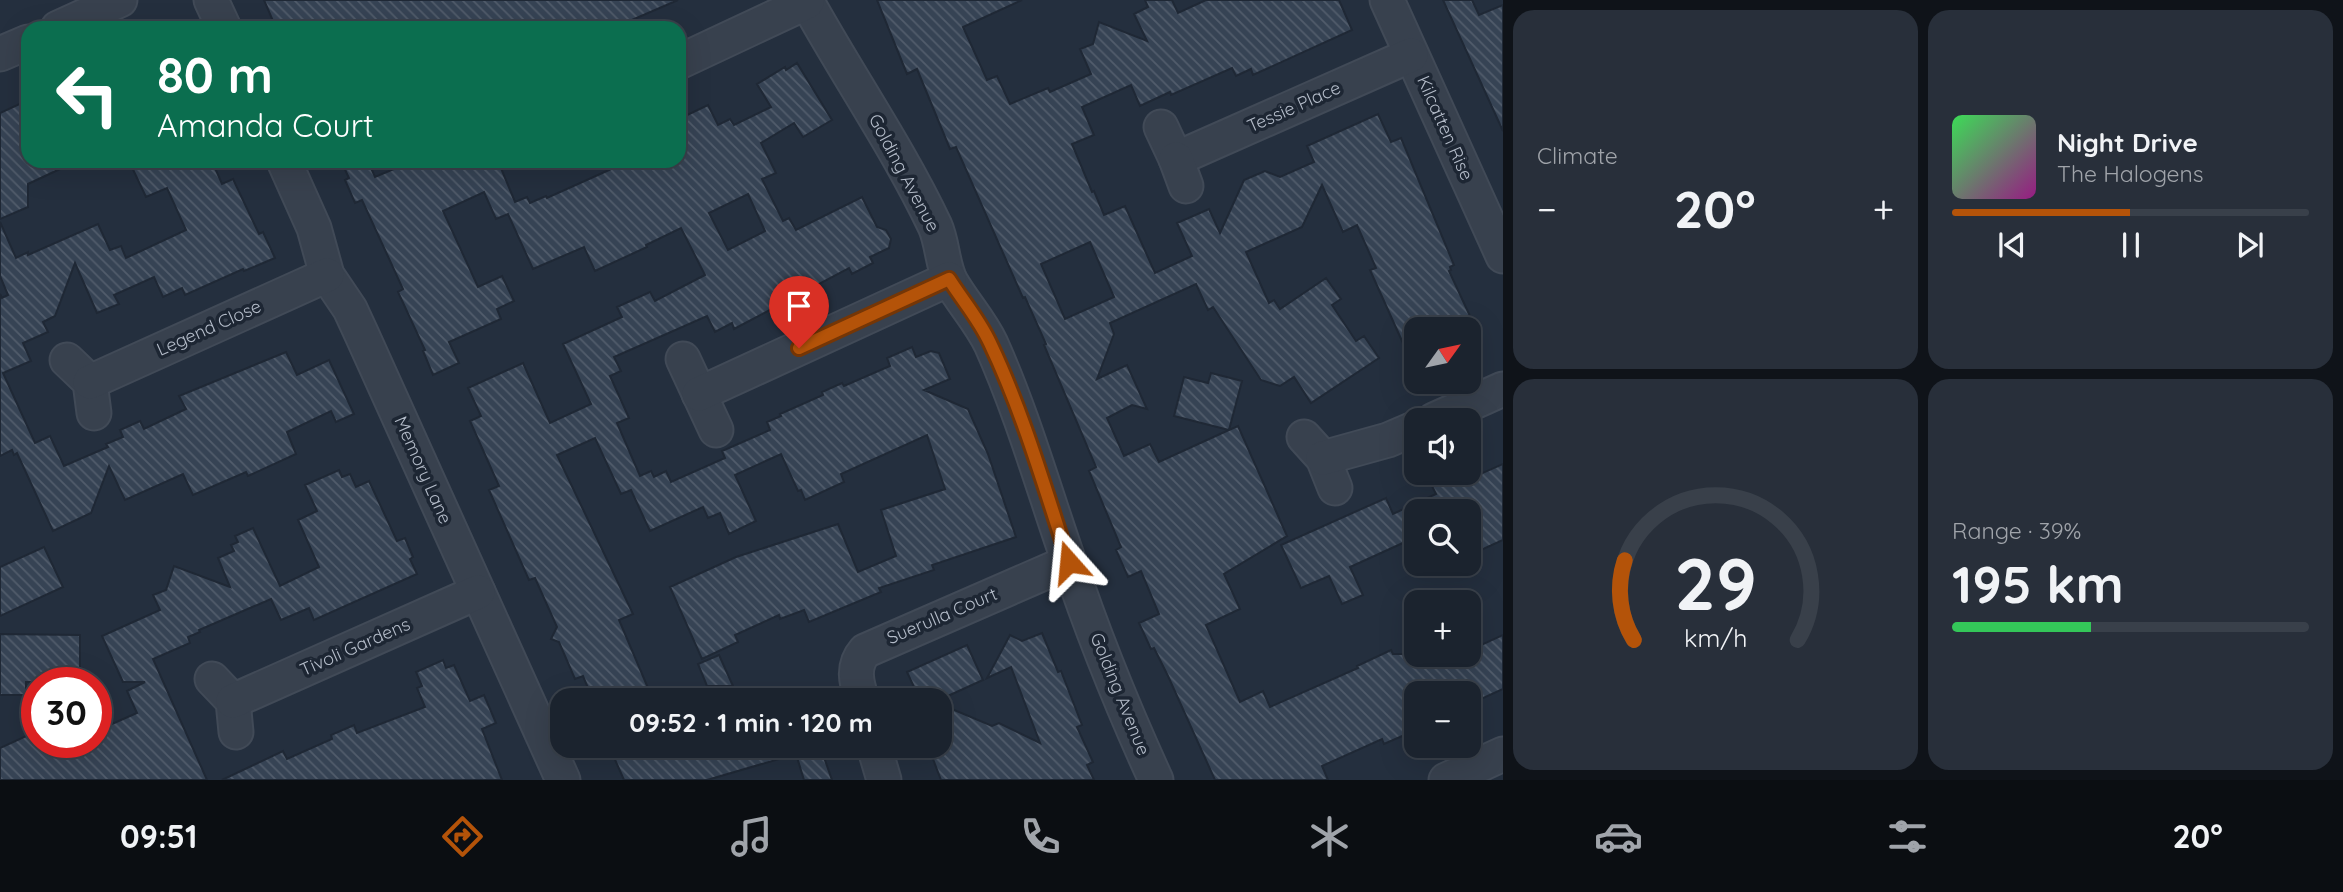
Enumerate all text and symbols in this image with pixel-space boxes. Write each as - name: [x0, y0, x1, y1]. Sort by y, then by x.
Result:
- text: 80 m: [157, 44, 273, 105]
- icon: left: [42, 49, 133, 140]
- street label: Kilcatten Rise: [1412, 72, 1479, 184]
- street label: Tessie Place: [1243, 76, 1344, 137]
- text: Amanda Court: [157, 105, 374, 145]
- street label: Golding Avenue: [864, 110, 945, 236]
- text: Night Drive: [2057, 126, 2198, 159]
- text: Climate: [1537, 141, 1618, 170]
- text: The Halogens: [2057, 159, 2204, 188]
- text: 20°: [1674, 176, 1756, 241]
- text: −: [1537, 185, 1557, 233]
- text: +: [1873, 185, 1894, 233]
- icon: previous: [1993, 226, 2031, 264]
- icon: pause: [2112, 226, 2150, 264]
- icon: next: [2231, 226, 2269, 264]
- pin: [769, 276, 829, 348]
- icon: arrive: [780, 287, 818, 325]
- street label: Legend Close: [153, 294, 265, 361]
- north arrow: [1404, 317, 1480, 394]
- map controls: [1404, 317, 1481, 758]
- button: sound: [1404, 408, 1481, 485]
- street label: Memory Lane: [389, 412, 457, 527]
- button: search: [1404, 499, 1481, 576]
- text: Range · 39%: [1952, 516, 2081, 545]
- position arrow: [1032, 525, 1106, 599]
- text: 29: [1674, 538, 1757, 629]
- text: 195 km: [1952, 551, 2124, 616]
- street label: Suerulla Court: [883, 582, 1000, 649]
- button: +: [1404, 590, 1481, 667]
- street label: Tivoli Gardens: [296, 612, 413, 681]
- text: km/h: [1684, 622, 1747, 653]
- street label: Golding Avenue: [1085, 629, 1156, 758]
- speed limit sign: 30: [21, 667, 112, 758]
- button: −: [1404, 681, 1481, 758]
- text: 09:52 · 1 min · 120 m: [629, 706, 873, 739]
- icon: directions: [438, 812, 487, 861]
- icon: music: [727, 812, 776, 861]
- icon: phone: [1016, 812, 1065, 861]
- icon: climate: [1305, 812, 1354, 861]
- icon: car: [1594, 812, 1643, 861]
- icon: filters: [1883, 812, 1932, 861]
- text: 09:51: [120, 816, 198, 856]
- text: 20°: [2172, 816, 2223, 856]

